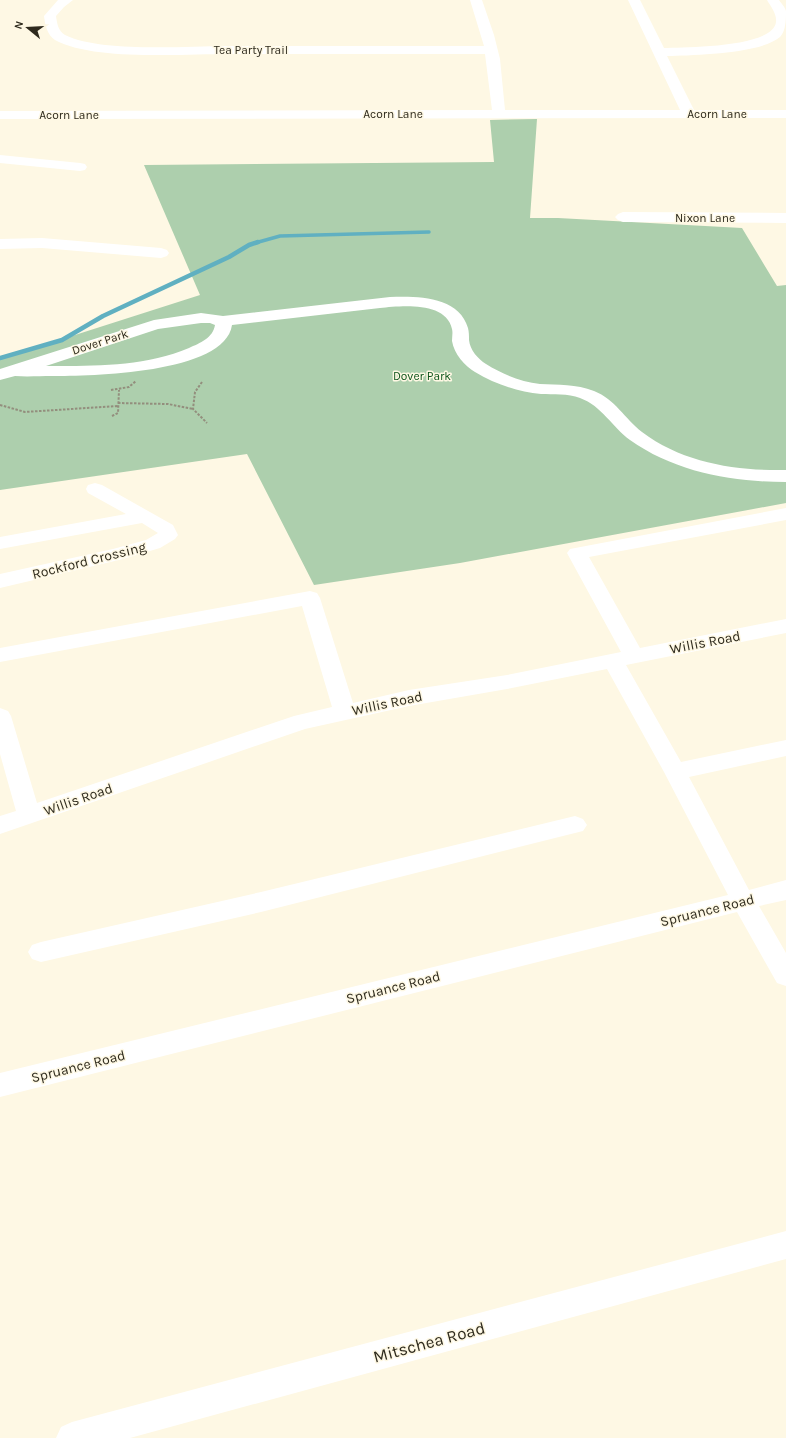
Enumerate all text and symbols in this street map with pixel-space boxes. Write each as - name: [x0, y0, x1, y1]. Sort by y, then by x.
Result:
- north arrow: [8, 8, 48, 48]
- text: N: [12, 19, 26, 31]
- street label: Tea Party Trail: [214, 43, 288, 57]
- street label: Acorn Lane: [363, 107, 423, 121]
- street label: Acorn Lane: [687, 107, 747, 121]
- street label: Acorn Lane: [39, 108, 99, 122]
- street label: Nixon Lane: [675, 211, 735, 225]
- street label: Dover Park: [70, 326, 130, 358]
- park label: Dover Park: [393, 369, 451, 383]
- street label: Rockford Crossing: [30, 538, 148, 583]
- street label: Willis Road: [668, 627, 742, 658]
- street label: Willis Road: [350, 688, 424, 719]
- street label: Willis Road: [42, 780, 115, 819]
- street label: Spruance Road: [658, 891, 756, 930]
- street label: Spruance Road: [344, 968, 442, 1007]
- street label: Spruance Road: [29, 1047, 127, 1086]
- street label: Mitschea Road: [371, 1317, 487, 1367]

